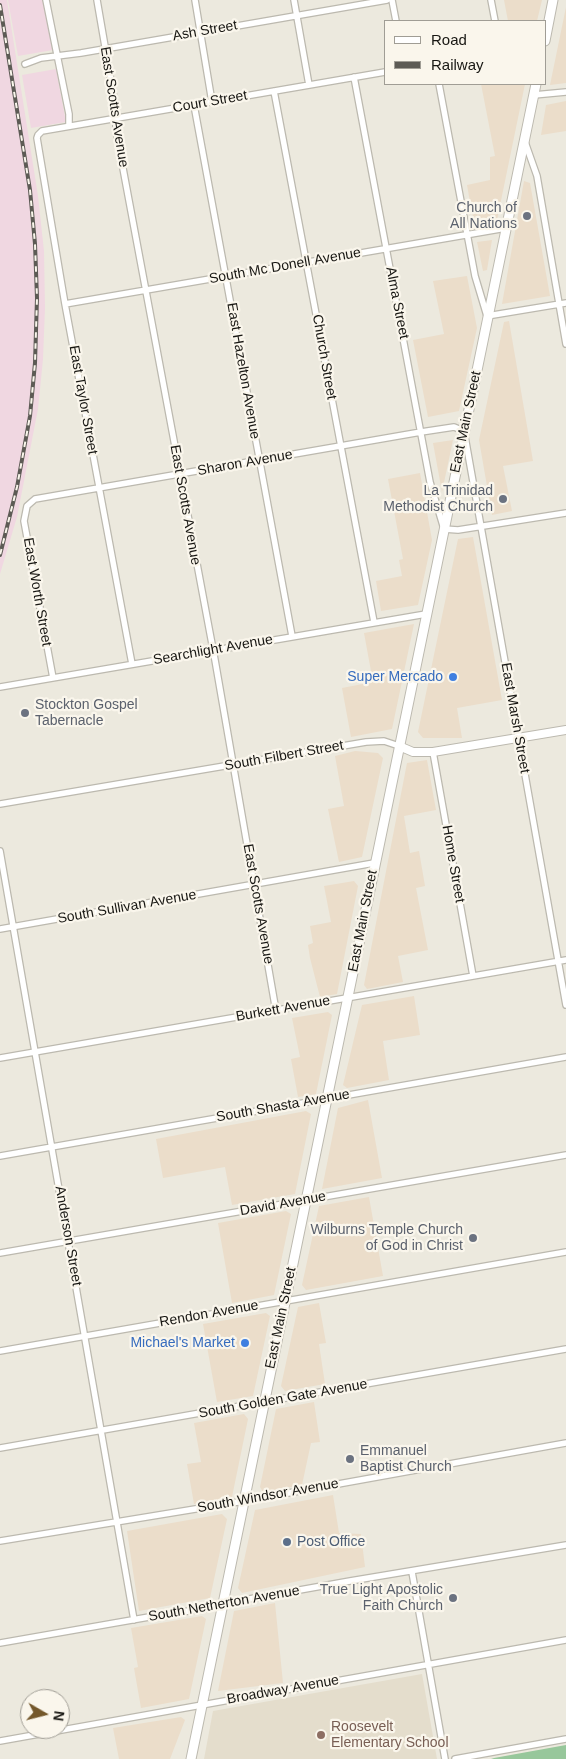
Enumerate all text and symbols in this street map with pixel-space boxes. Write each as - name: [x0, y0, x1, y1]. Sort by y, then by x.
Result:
- street label: Ash Street: [171, 17, 239, 45]
- legend: [384, 20, 546, 85]
- text: Road: [431, 31, 467, 48]
- street label: East Scotts Avenue: [96, 45, 132, 169]
- text: Railway: [431, 56, 484, 73]
- street label: Court Street: [171, 87, 249, 117]
- place label: Church of All Nations: [450, 200, 517, 232]
- marker: Church of All Nations: [521, 210, 533, 222]
- street label: South Mc Donell Avenue: [208, 244, 362, 288]
- street label: Alma Street: [382, 266, 412, 340]
- street label: East Hazelton Avenue: [223, 301, 263, 441]
- street label: Church Street: [308, 313, 340, 401]
- street label: East Taylor Street: [65, 344, 101, 456]
- street label: East Main Street: [447, 370, 485, 474]
- street label: East Scotts Avenue: [166, 444, 204, 566]
- street label: Sharon Avenue: [196, 446, 294, 480]
- place label: La Trinidad Methodist Church: [383, 483, 493, 516]
- marker: La Trinidad Methodist Church: [497, 493, 509, 505]
- street label: East Worth Street: [19, 536, 55, 648]
- street label: Searchlight Avenue: [152, 631, 274, 669]
- street label: East Marsh Street: [497, 661, 533, 775]
- place label: Super Mercado: [347, 669, 443, 685]
- marker: Super Mercado: [447, 671, 459, 683]
- place label: Stockton Gospel Tabernacle: [35, 697, 138, 730]
- marker: Stockton Gospel Tabernacle: [19, 707, 31, 719]
- street label: South Filbert Street: [223, 737, 345, 775]
- street label: Home Street: [438, 824, 468, 904]
- street label: East Scotts Avenue: [239, 843, 277, 965]
- street label: East Main Street: [345, 869, 381, 973]
- street label: South Sullivan Avenue: [56, 887, 198, 927]
- street label: Burkett Avenue: [235, 992, 331, 1026]
- street label: South Shasta Avenue: [215, 1086, 351, 1126]
- street label: Anderson Street: [51, 1185, 85, 1287]
- street label: David Avenue: [239, 1188, 327, 1220]
- place label: Wilburns Temple Church of God in Christ: [311, 1222, 463, 1254]
- marker: Wilburns Temple Church of God in Christ: [467, 1232, 479, 1244]
- street label: East Main Street: [262, 1266, 300, 1370]
- street label: Rendon Avenue: [158, 1297, 260, 1331]
- place label: Michael's Market: [130, 1335, 235, 1351]
- marker: Michael's Market: [239, 1337, 251, 1349]
- street label: South Golden Gate Avenue: [197, 1376, 369, 1422]
- place label: Emmanuel Baptist Church: [360, 1443, 452, 1475]
- marker: Emmanuel Baptist Church: [344, 1453, 356, 1465]
- street label: South Windsor Avenue: [196, 1475, 340, 1517]
- place label: Post Office: [297, 1534, 365, 1550]
- marker: Post Office: [281, 1536, 293, 1548]
- street label: South Netherton Avenue: [147, 1582, 301, 1626]
- place label: True Light Apostolic Faith Church: [320, 1582, 443, 1614]
- marker: True Light Apostolic Faith Church: [447, 1592, 459, 1604]
- street label: Broadway Avenue: [226, 1672, 340, 1708]
- north arrow: [20, 1689, 70, 1739]
- text: N: [50, 1710, 67, 1722]
- place label: Roosevelt Elementary School: [331, 1719, 449, 1751]
- marker: Roosevelt Elementary School: [315, 1729, 327, 1741]

